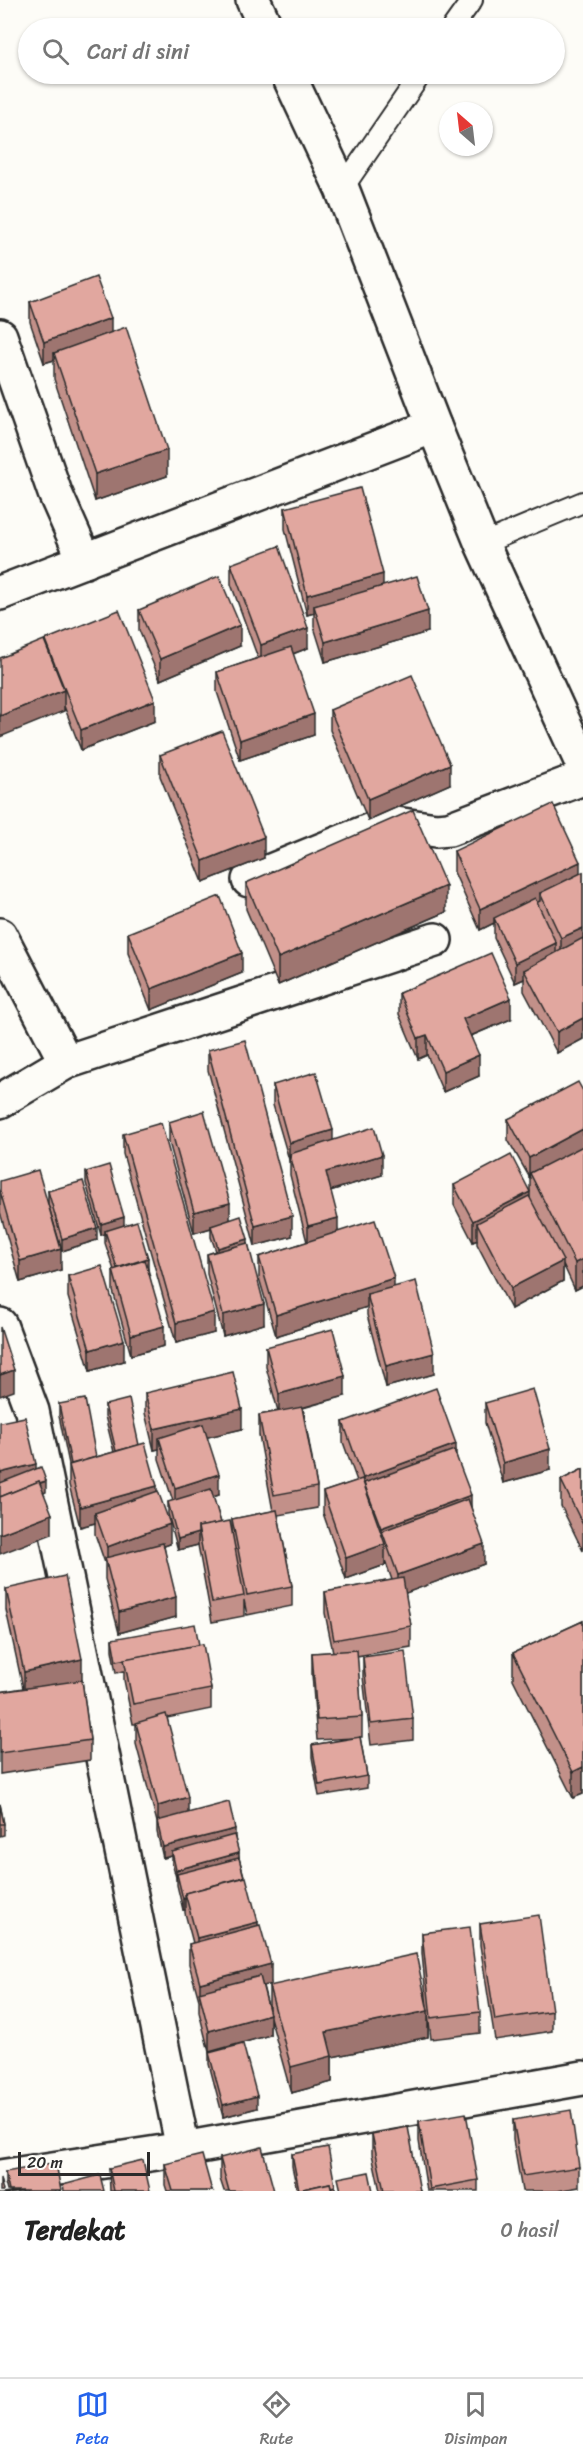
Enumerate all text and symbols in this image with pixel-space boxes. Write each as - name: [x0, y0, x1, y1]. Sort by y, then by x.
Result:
- search box: [18, 18, 565, 84]
- text: Cari di sini: [87, 32, 189, 71]
- icon: search: [39, 35, 72, 68]
- north arrow: [439, 102, 493, 156]
- text: 20 m: [27, 2148, 63, 2177]
- scale bar: [18, 2149, 150, 2176]
- text: Terdekat: [24, 2207, 125, 2253]
- text: 0 hasil: [500, 2213, 559, 2248]
- tab: Peta: [76, 2388, 109, 2453]
- tab: Rute: [260, 2388, 293, 2453]
- tab: Disimpan: [444, 2388, 507, 2453]

